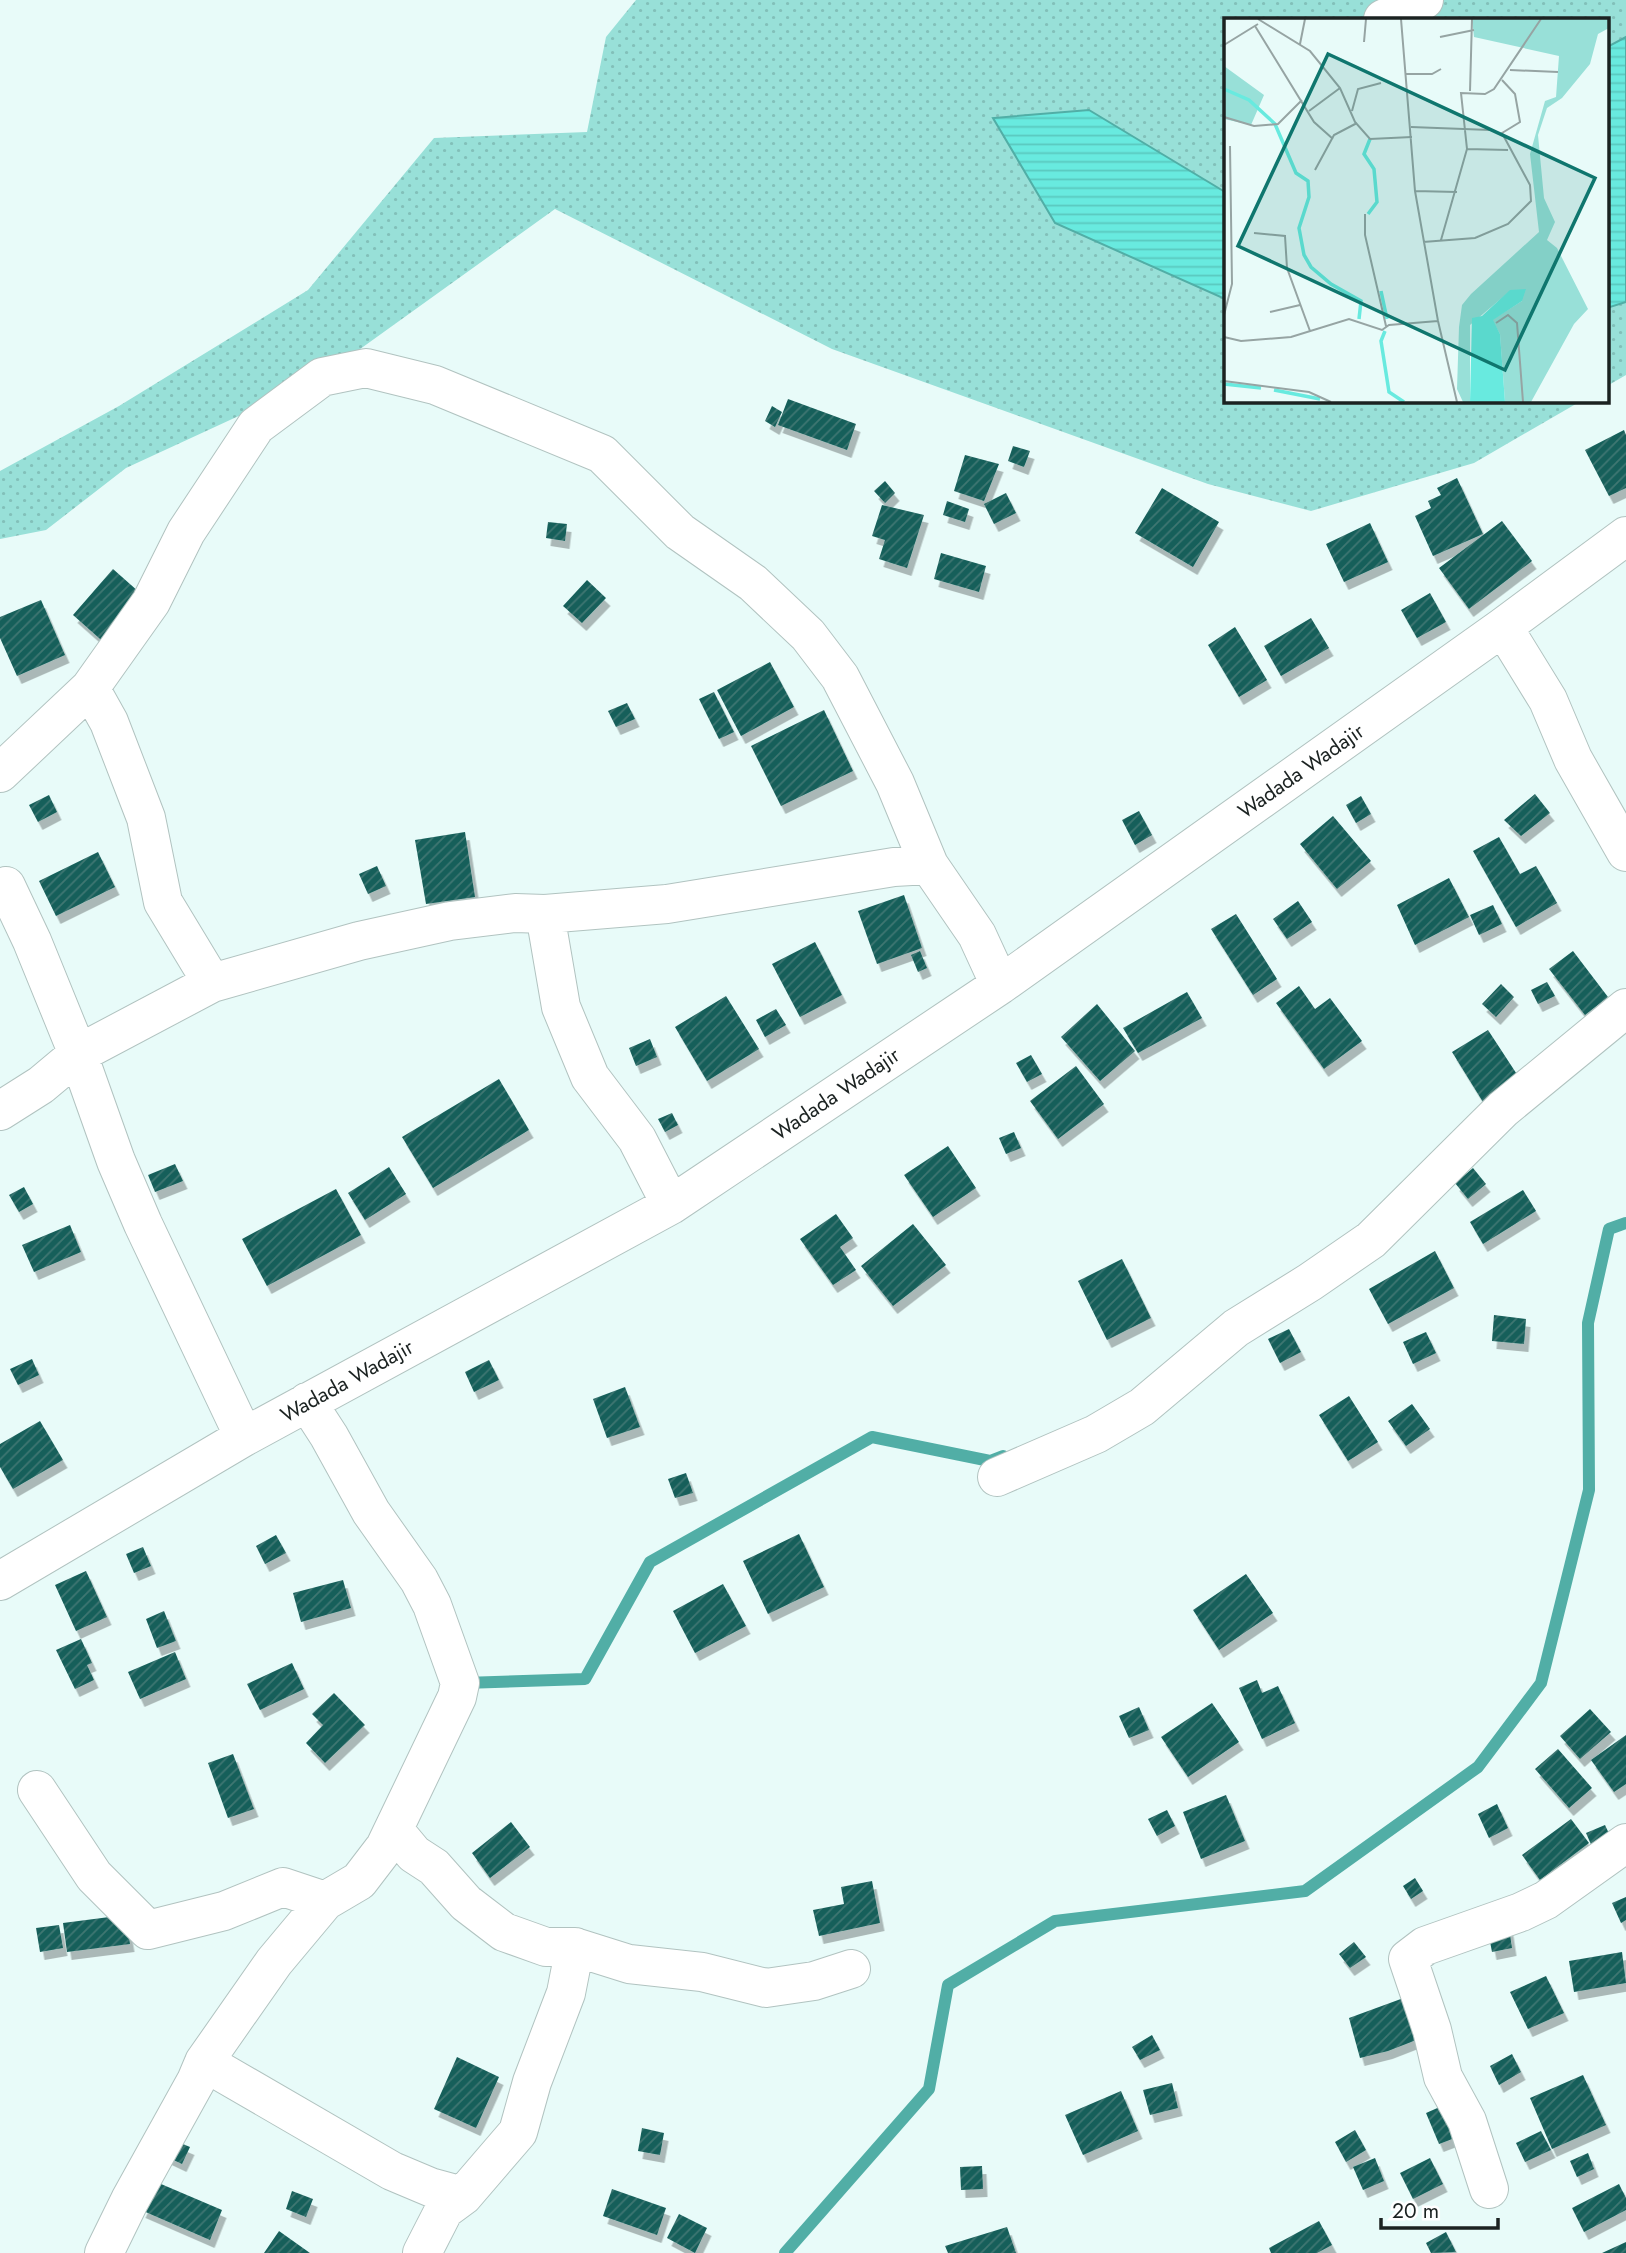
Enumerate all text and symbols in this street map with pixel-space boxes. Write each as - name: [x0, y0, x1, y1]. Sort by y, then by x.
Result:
- inset map: [1224, 18, 1608, 402]
- street label: Wadada Wadajir: [1232, 716, 1371, 826]
- street label: Wadada Wadajir: [766, 1040, 906, 1148]
- street label: Wadada Wadajir: [275, 1332, 420, 1430]
- scale bar: [1381, 2186, 1498, 2230]
- text: 20 m: [1392, 2196, 1439, 2226]

